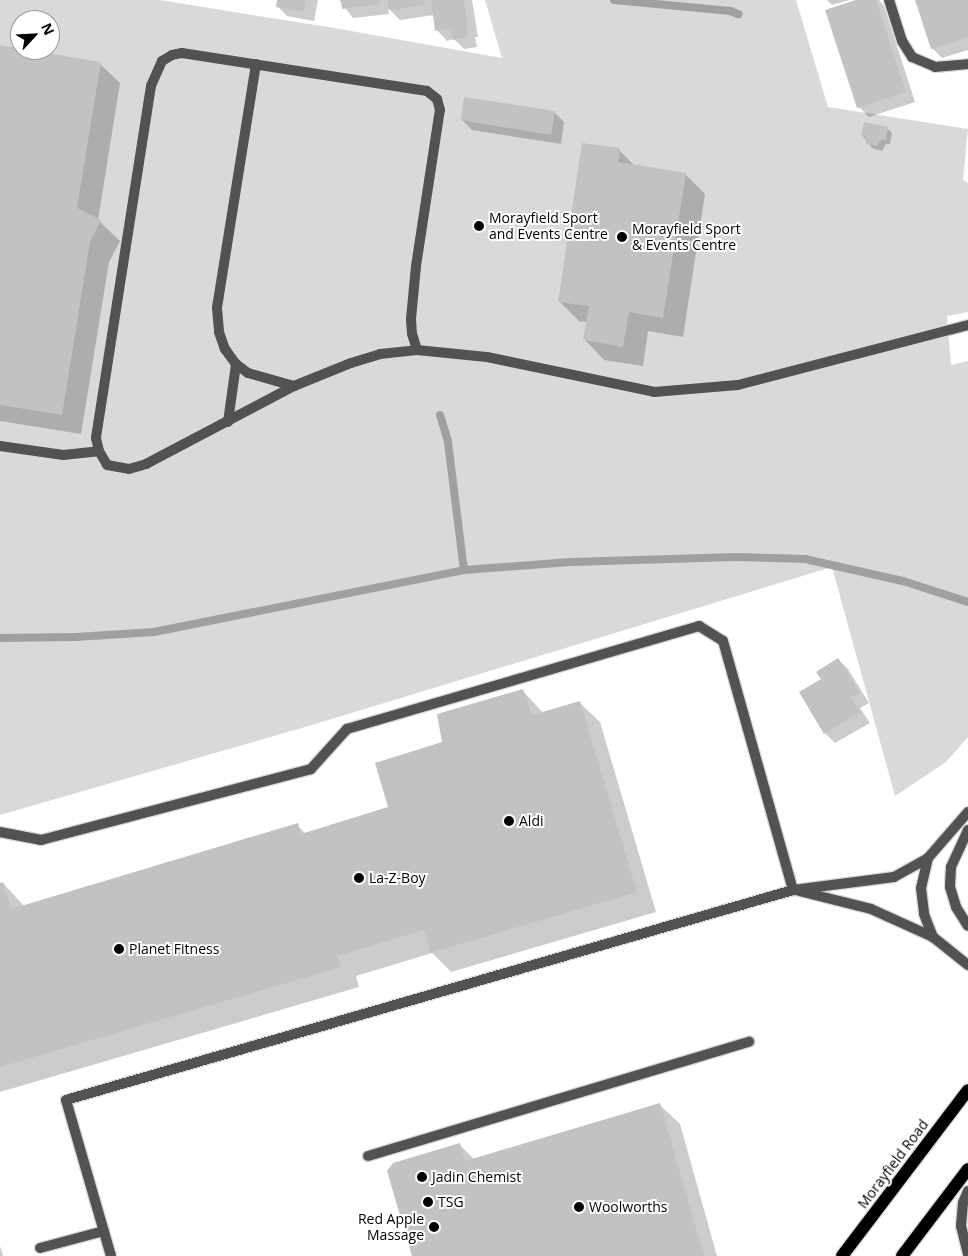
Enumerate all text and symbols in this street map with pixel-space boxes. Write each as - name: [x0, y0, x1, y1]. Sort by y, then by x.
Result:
- north arrow: [10, 10, 60, 60]
- text: N: [37, 20, 59, 38]
- place label: Morayfield Sport and Events Centre: [489, 210, 608, 242]
- marker: Morayfield Sport and Events Centre: [473, 220, 485, 232]
- place label: Morayfield Sport & Events Centre: [632, 221, 741, 253]
- marker: Morayfield Sport & Events Centre: [616, 231, 628, 243]
- place label: Aldi: [519, 813, 543, 829]
- marker: Aldi: [503, 815, 515, 827]
- place label: La-Z-Boy: [369, 870, 426, 886]
- marker: La-Z-Boy: [353, 872, 365, 884]
- place label: Planet Fitness: [129, 941, 219, 957]
- marker: Planet Fitness: [113, 943, 125, 955]
- street label: Morayfield Road: [854, 1116, 932, 1212]
- place label: Jadin Chemist: [432, 1169, 521, 1185]
- marker: Jadin Chemist: [416, 1171, 428, 1183]
- place label: TSG: [438, 1194, 464, 1210]
- marker: TSG: [422, 1196, 434, 1208]
- place label: Woolworths: [589, 1199, 668, 1215]
- marker: Woolworths: [573, 1201, 585, 1213]
- place label: Red Apple Massage: [358, 1211, 424, 1244]
- marker: Red Apple Massage: [428, 1221, 440, 1233]

